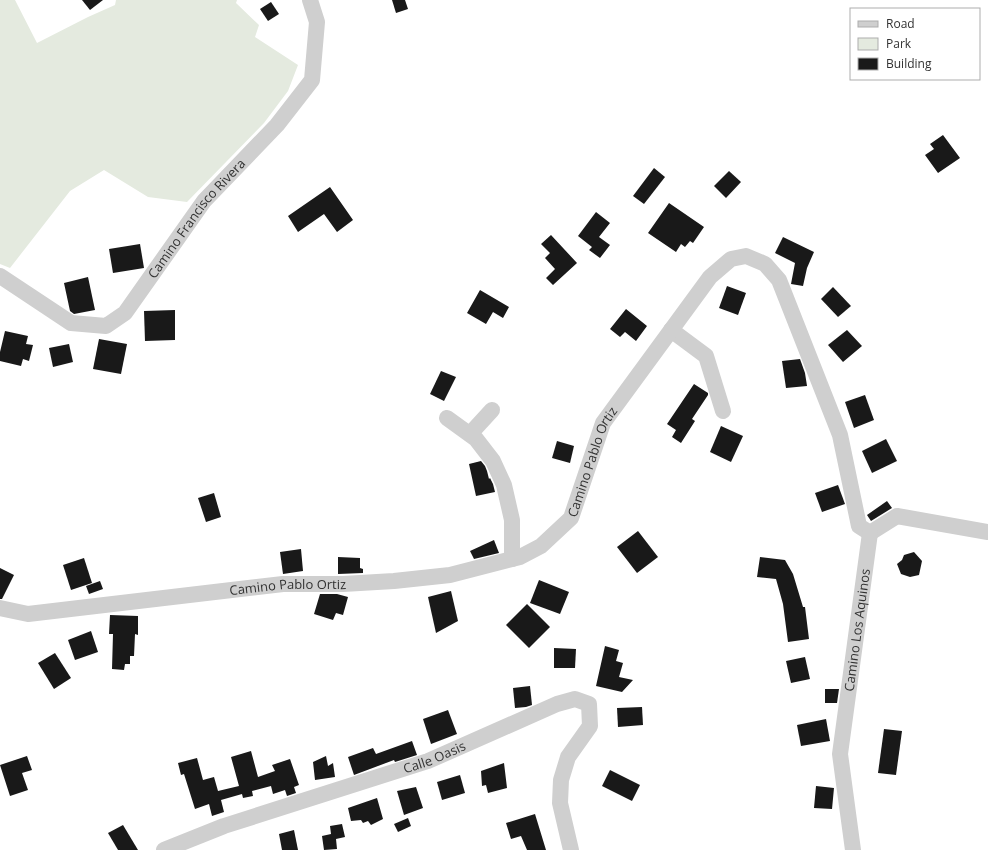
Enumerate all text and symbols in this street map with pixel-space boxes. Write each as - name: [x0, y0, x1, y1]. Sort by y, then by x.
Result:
- legend: [850, 8, 980, 80]
- text: Road: [886, 15, 915, 32]
- text: Park: [886, 35, 912, 52]
- text: Building: [886, 55, 932, 72]
- street label: Camino Francisco Rivera: [143, 155, 249, 282]
- street label: Camino Pablo Ortiz: [563, 403, 621, 519]
- street label: Camino Los Aquinos: [840, 568, 874, 693]
- street label: Camino Pablo Ortiz: [228, 575, 347, 599]
- street label: Calle Oasis: [401, 737, 468, 777]

